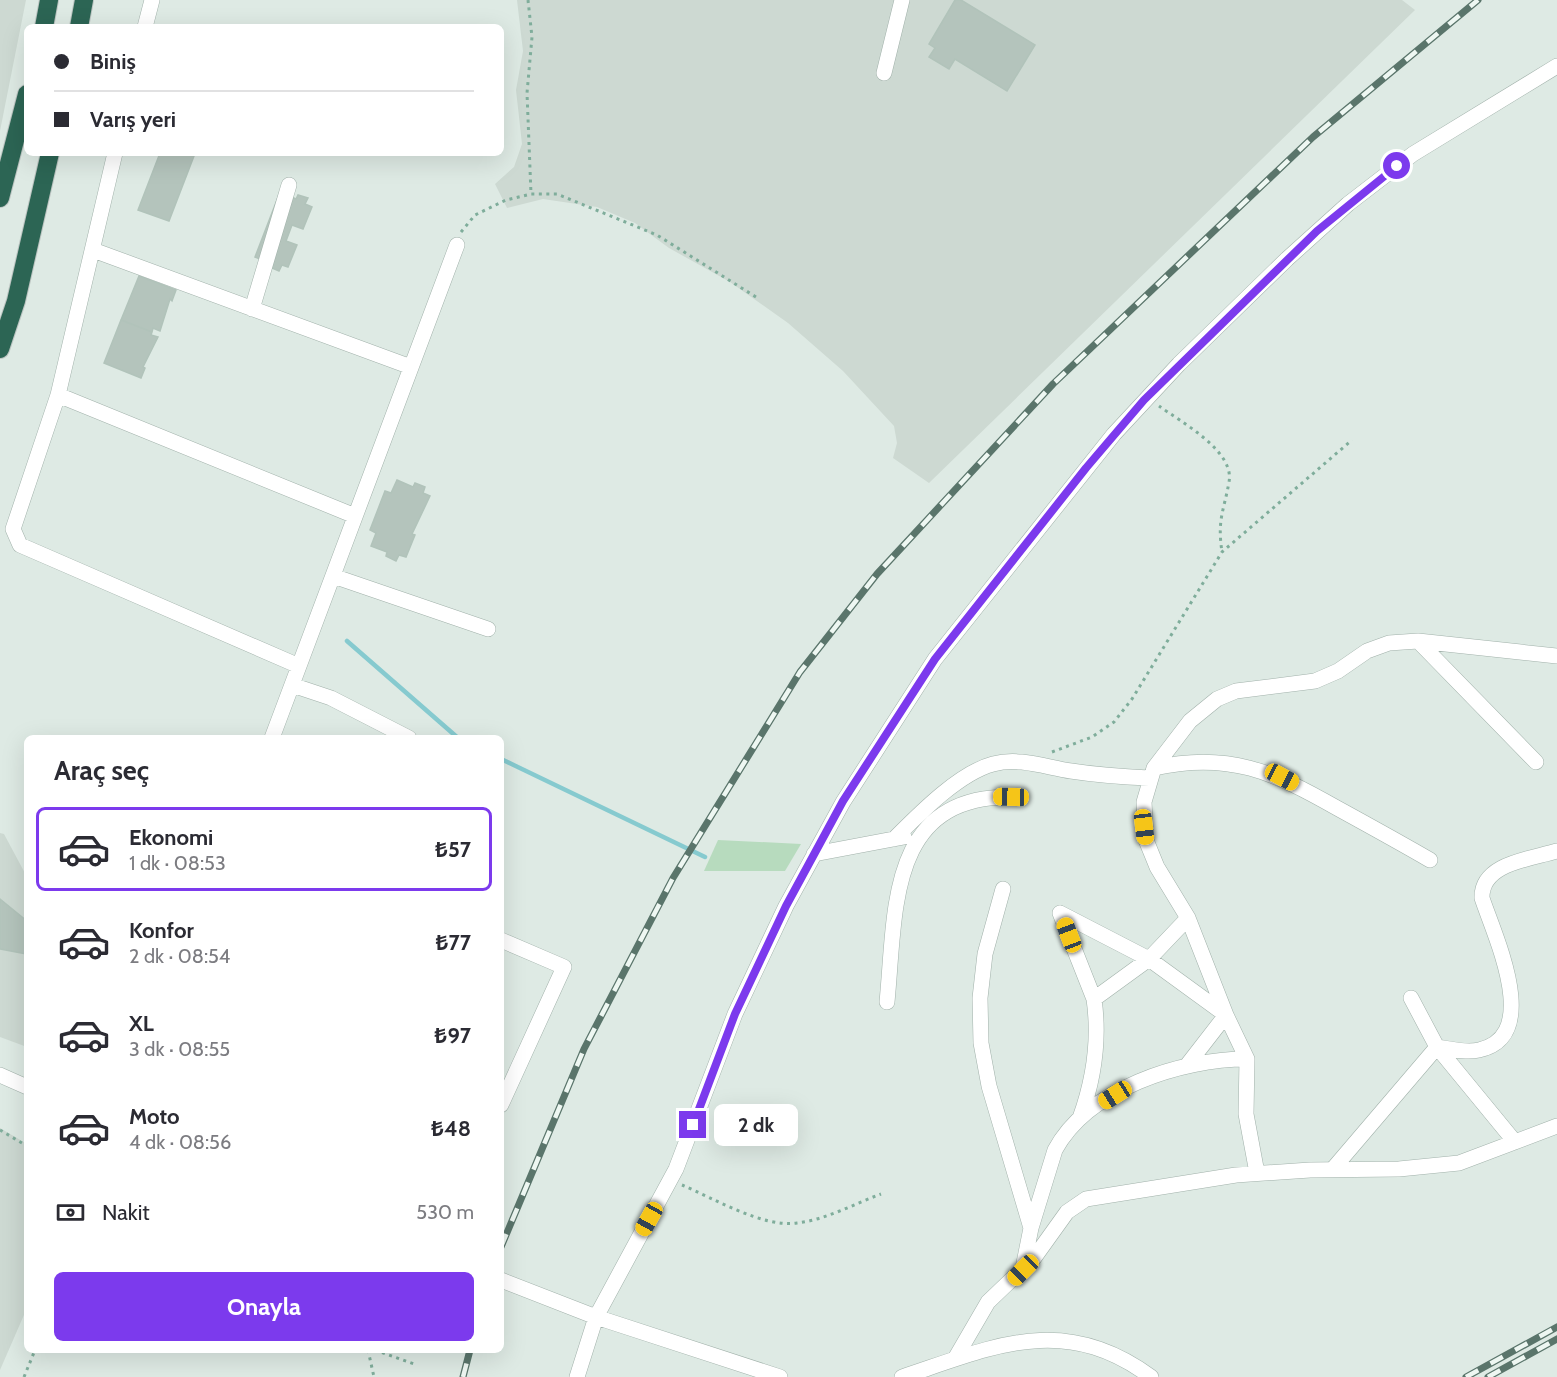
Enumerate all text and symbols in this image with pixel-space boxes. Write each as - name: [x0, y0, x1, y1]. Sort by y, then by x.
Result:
- text: Biniş: [90, 48, 136, 75]
- text: Varış yeri: [90, 106, 176, 133]
- route start: [1383, 152, 1410, 179]
- text: Araç seç: [54, 754, 149, 787]
- car: [1262, 761, 1302, 793]
- car: [993, 788, 1029, 806]
- car: [1133, 808, 1155, 846]
- icon: car: [57, 822, 111, 876]
- text: Ekonomi: [129, 824, 213, 851]
- text: ₺57: [435, 836, 471, 863]
- text: 1 dk · 08:53: [129, 851, 226, 875]
- icon: car: [57, 915, 111, 969]
- car: [1054, 915, 1084, 955]
- text: Konfor: [129, 917, 194, 944]
- text: ₺77: [435, 929, 471, 956]
- text: 2 dk · 08:54: [129, 944, 230, 968]
- icon: car: [57, 1008, 111, 1062]
- text: XL: [129, 1010, 154, 1037]
- text: ₺97: [434, 1022, 471, 1049]
- text: 3 dk · 08:55: [129, 1037, 230, 1061]
- car: [1095, 1078, 1135, 1112]
- icon: car: [57, 1101, 111, 1155]
- text: Moto: [129, 1103, 180, 1130]
- callout: 2 dk: [714, 1104, 798, 1146]
- route end: [679, 1111, 706, 1138]
- text: 2 dk: [738, 1113, 774, 1137]
- text: ₺48: [431, 1115, 471, 1142]
- text: 4 dk · 08:56: [129, 1130, 231, 1154]
- icon: cash: [54, 1196, 87, 1229]
- text: Nakit: [102, 1199, 150, 1226]
- car: [632, 1199, 666, 1239]
- text: 530 m: [416, 1200, 474, 1224]
- car: [1004, 1251, 1042, 1289]
- button: Onayla: [54, 1272, 474, 1341]

